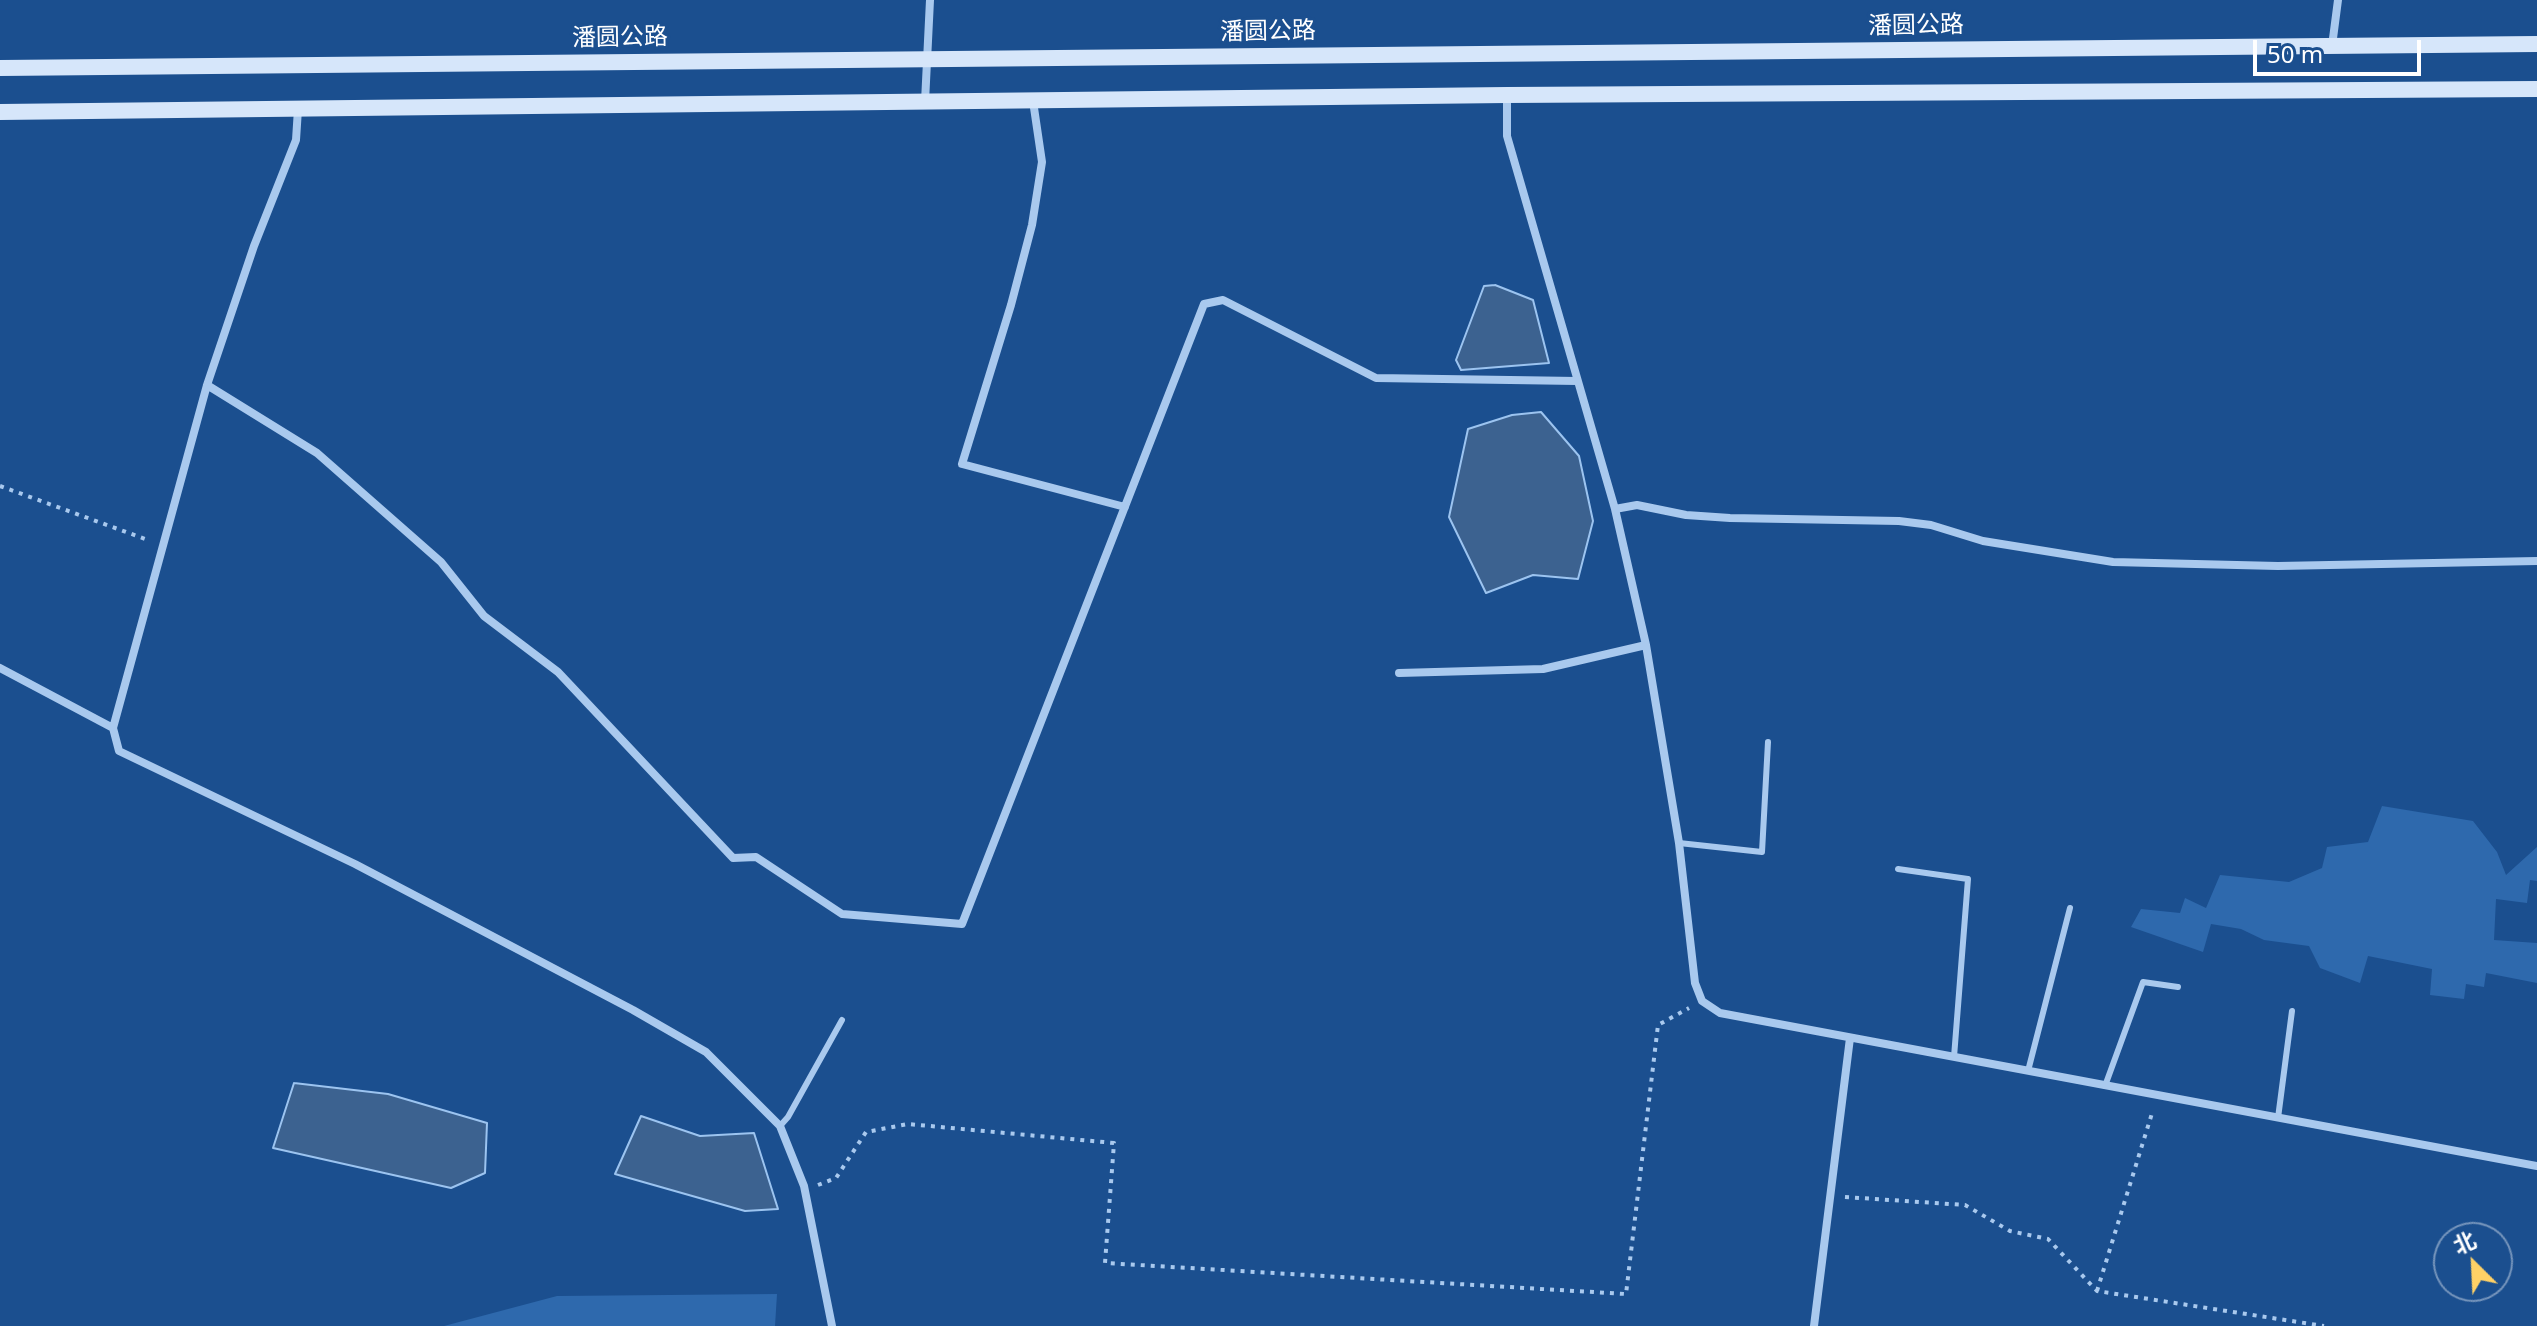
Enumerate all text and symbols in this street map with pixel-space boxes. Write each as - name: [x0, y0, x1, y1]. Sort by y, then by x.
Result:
- street label: 潘圆公路: [1868, 11, 1964, 41]
- street label: 潘圆公路: [1220, 17, 1316, 47]
- street label: 潘圆公路: [572, 23, 668, 53]
- scale bar: [2257, 24, 2425, 74]
- text: 50 m: [2267, 37, 2323, 70]
- north arrow: [2433, 1222, 2513, 1302]
- text: 北: [2448, 1224, 2480, 1260]

